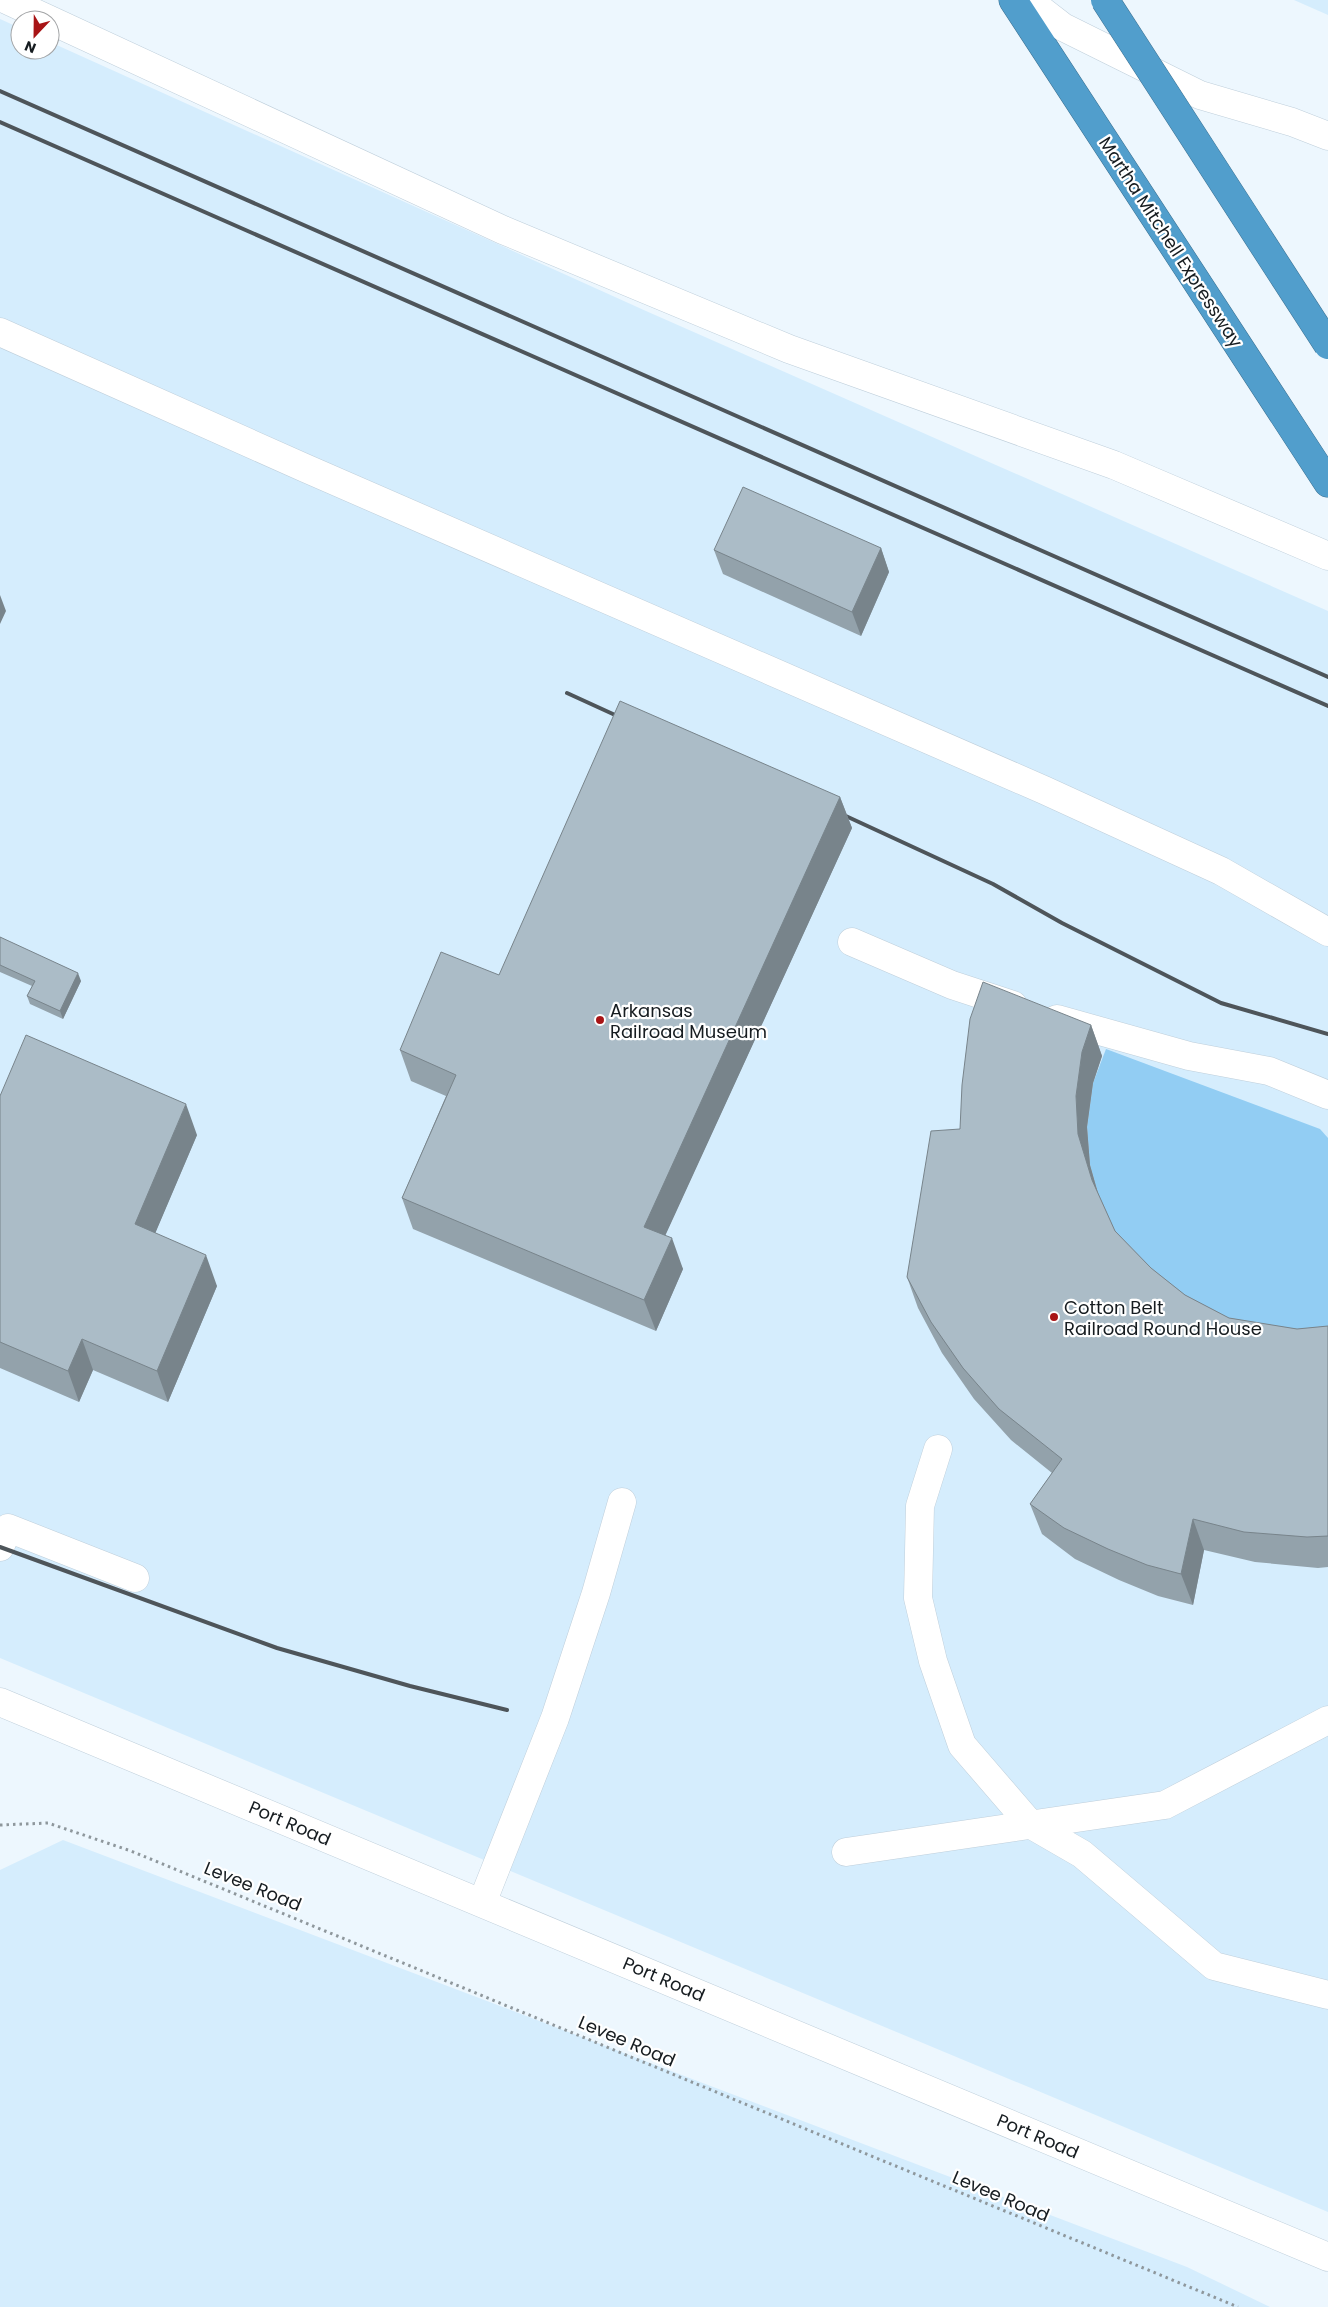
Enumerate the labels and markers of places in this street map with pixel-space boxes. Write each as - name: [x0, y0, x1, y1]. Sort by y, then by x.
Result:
- place label: Arkansas Railroad Museum: [610, 998, 767, 1044]
- marker: Arkansas Railroad Museum: [594, 1014, 606, 1026]
- place label: Cotton Belt Railroad Round House: [1064, 1295, 1262, 1341]
- marker: Cotton Belt Railroad Round House: [1048, 1311, 1060, 1323]

